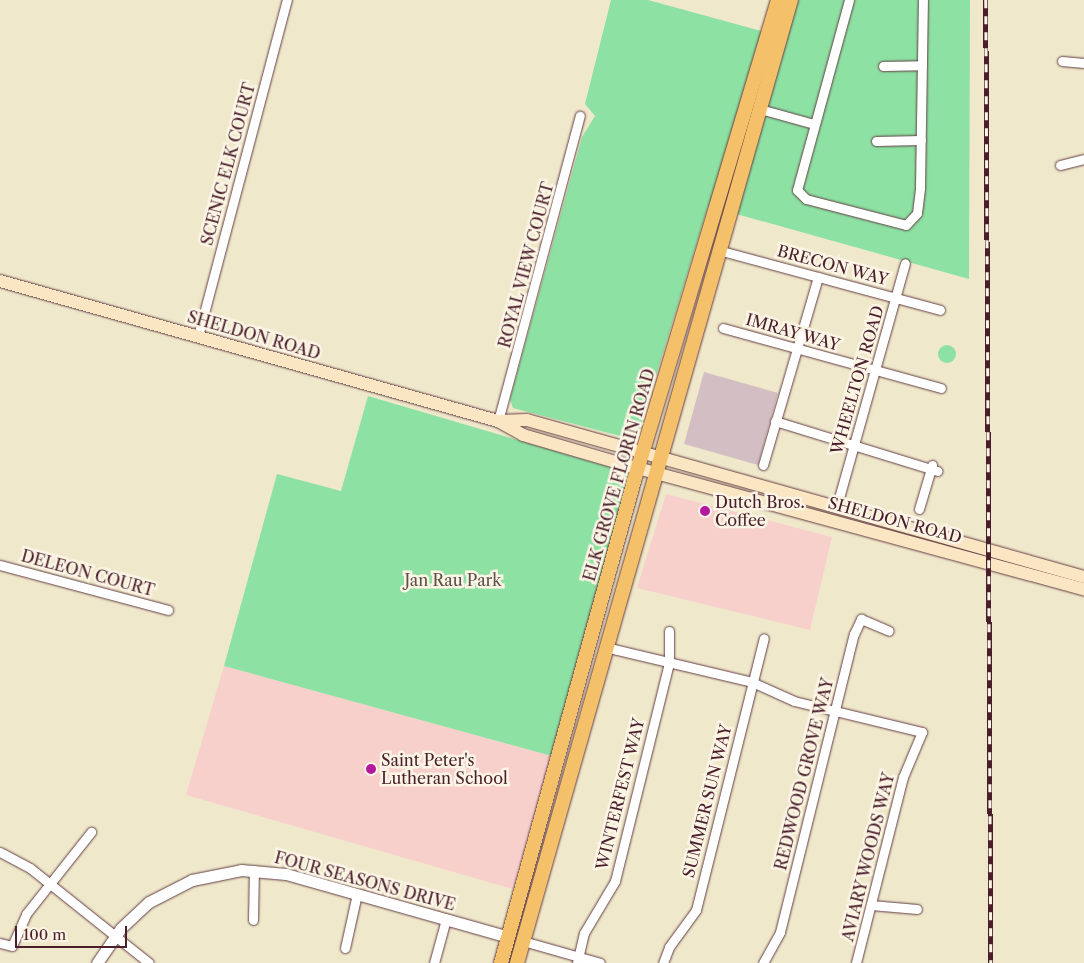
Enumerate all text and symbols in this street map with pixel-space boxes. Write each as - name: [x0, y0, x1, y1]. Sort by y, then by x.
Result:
- street label: SCENIC ELK COURT: [197, 80, 259, 248]
- street label: ROYAL VIEW COURT: [494, 179, 558, 351]
- street label: BRECON WAY: [775, 241, 891, 289]
- street label: WHEELTON ROAD: [827, 303, 887, 457]
- street label: SHELDON ROAD: [185, 307, 323, 363]
- street label: IMRAY WAY: [743, 309, 843, 355]
- street label: ELK GROVE FLORIN ROAD: [579, 366, 659, 584]
- place label: Dutch Bros. Coffee: [715, 492, 805, 530]
- street label: SHELDON ROAD: [826, 493, 964, 547]
- marker: Dutch Bros. Coffee: [699, 505, 711, 517]
- street label: DELEON COURT: [19, 546, 157, 600]
- park label: Jan Rau Park: [404, 570, 502, 590]
- street label: REDWOOD GROVE WAY: [771, 676, 837, 872]
- street label: WINTERFEST WAY: [592, 716, 648, 872]
- street label: SUMMER SUN WAY: [678, 722, 736, 880]
- place label: Saint Peter's Lutheran School: [381, 750, 508, 788]
- marker: Saint Peter's Lutheran School: [365, 763, 377, 775]
- street label: AVIARY WOODS WAY: [838, 770, 898, 944]
- street label: FOUR SEASONS DRIVE: [272, 848, 458, 914]
- scale bar: [18, 916, 130, 948]
- text: 100 m: [23, 925, 66, 944]

